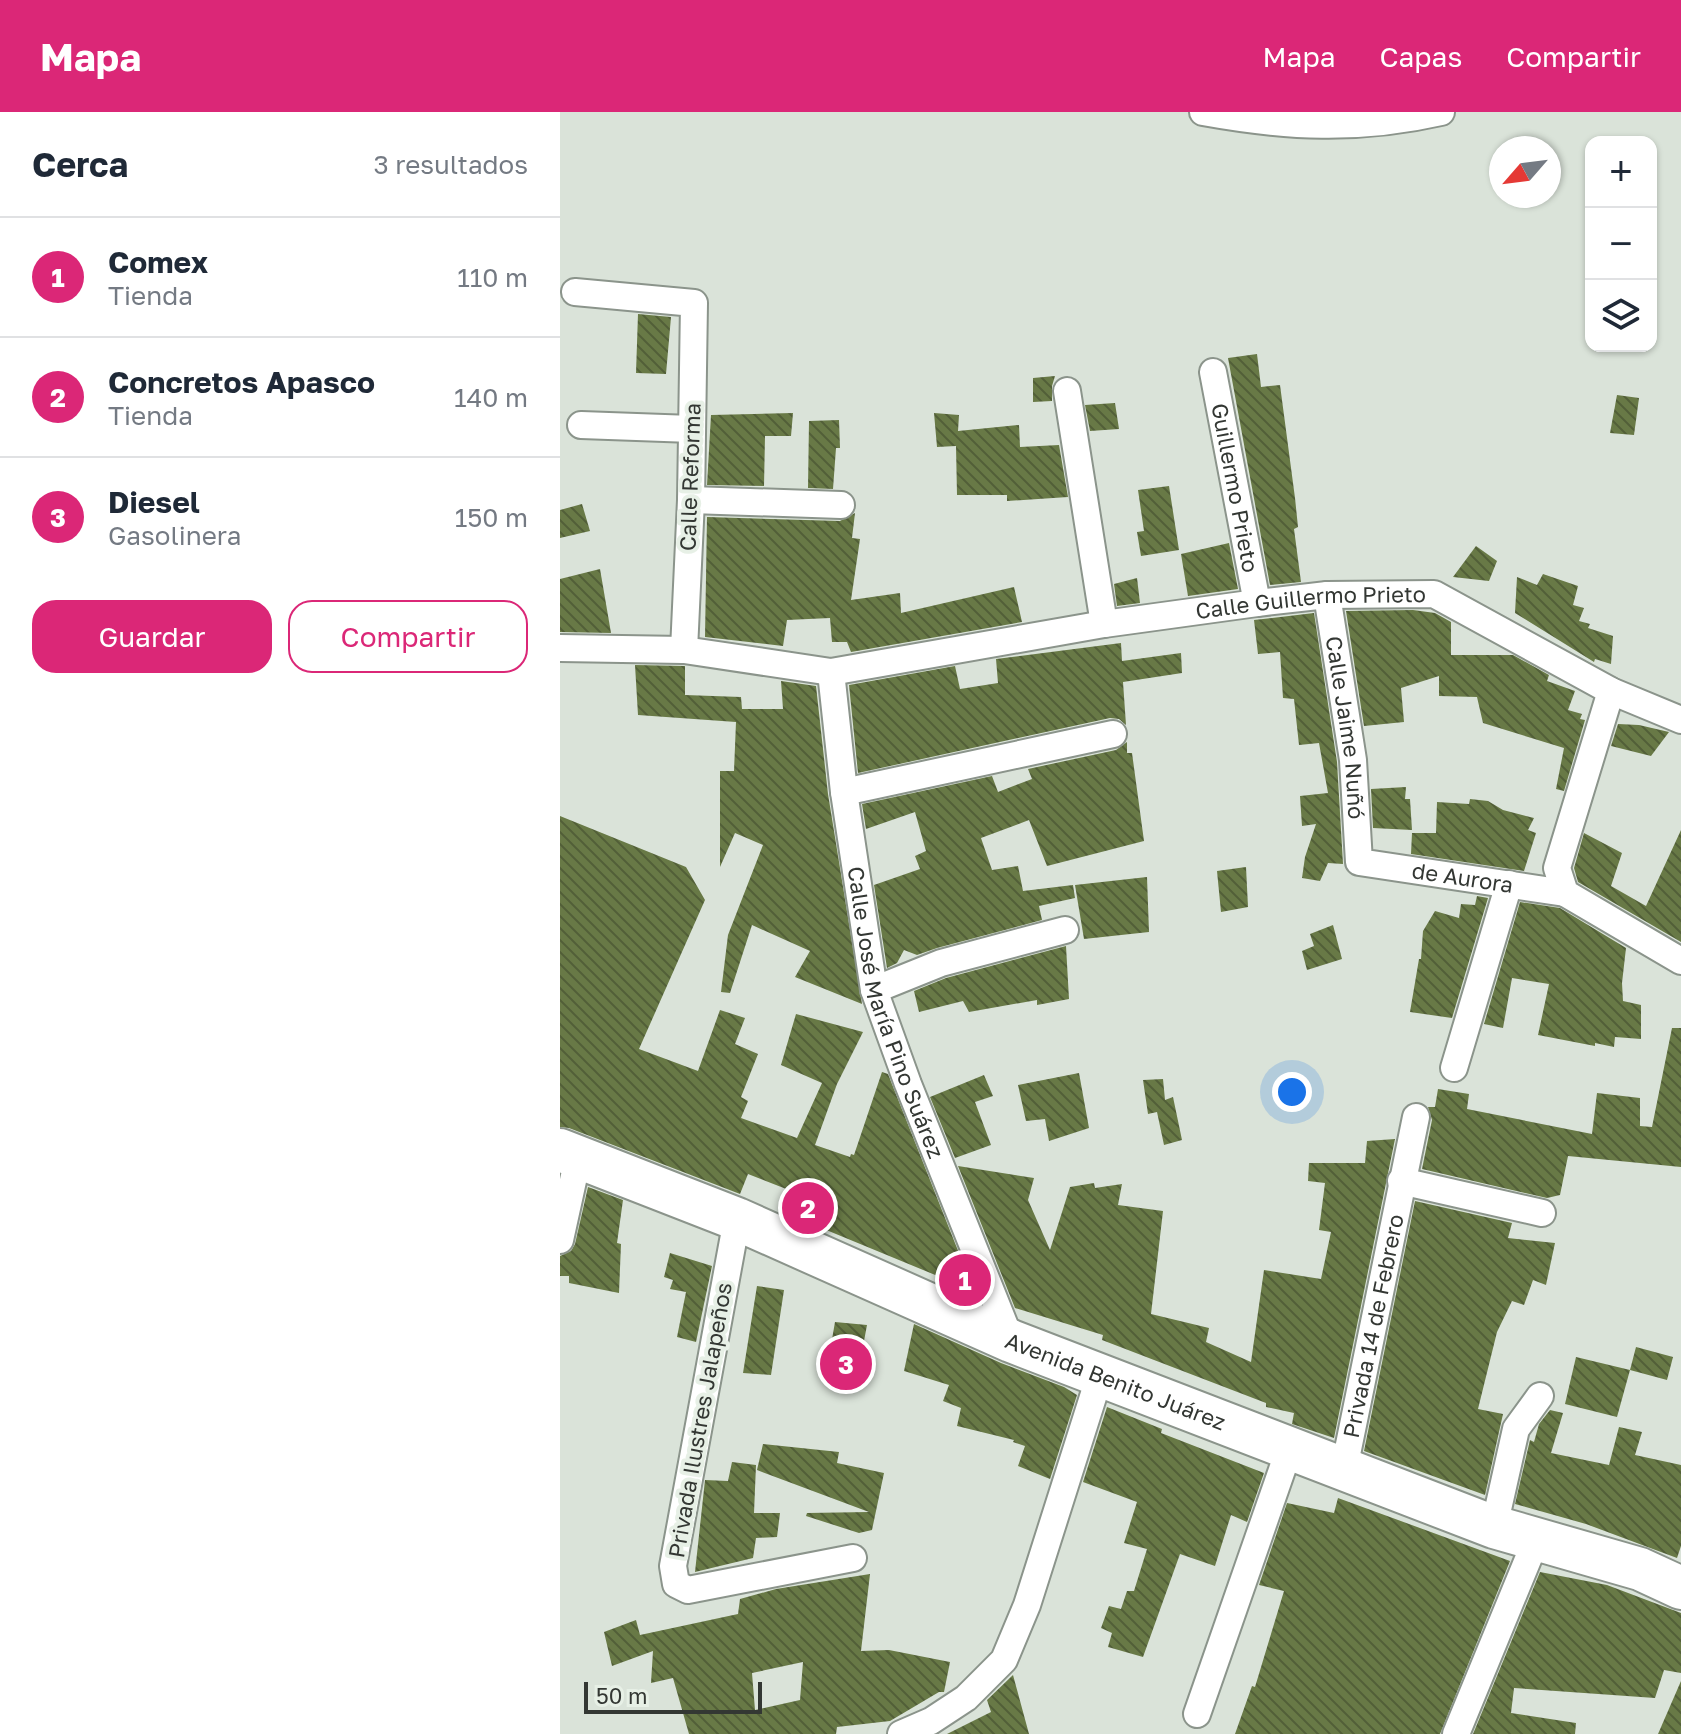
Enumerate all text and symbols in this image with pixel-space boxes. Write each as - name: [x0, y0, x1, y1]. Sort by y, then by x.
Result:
- text: Mapa: [40, 34, 141, 79]
- text: Mapa: [1263, 40, 1335, 73]
- text: Capas: [1379, 40, 1462, 73]
- text: Compartir: [1506, 40, 1641, 73]
- north arrow: [1489, 136, 1561, 208]
- map controls: [1585, 136, 1657, 352]
- button: +: [1585, 136, 1657, 208]
- text: Cerca: [32, 144, 128, 184]
- text: 3 resultados: [374, 149, 528, 180]
- button: −: [1585, 208, 1657, 280]
- text: Comex: [108, 244, 208, 280]
- text: 1: [51, 262, 65, 293]
- text: 110 m: [457, 262, 528, 293]
- text: Tienda: [108, 280, 193, 311]
- button: layers: [1585, 280, 1657, 352]
- text: Concretos Apasco: [108, 364, 375, 400]
- text: 2: [50, 382, 66, 413]
- text: 140 m: [454, 382, 528, 413]
- text: Tienda: [108, 400, 193, 431]
- street label: Guillermo Prieto: [1206, 401, 1265, 575]
- street label: Calle Reforma: [673, 402, 706, 552]
- text: Diesel: [108, 484, 200, 520]
- text: 3: [50, 502, 66, 533]
- text: 150 m: [455, 502, 528, 533]
- text: Gasolinera: [108, 520, 241, 551]
- street label: Calle Guillermo Prieto: [1194, 580, 1426, 624]
- button: Guardar: [32, 600, 272, 673]
- button: Compartir: [288, 600, 528, 673]
- street label: Calle Jaime Nuñó: [1321, 634, 1370, 820]
- street label: de Aurora: [1410, 856, 1515, 898]
- street label: Calle José María Pino Suárez: [842, 865, 950, 1162]
- your location: [1272, 1072, 1312, 1112]
- pin: 2: [782, 1178, 834, 1238]
- street label: Privada 14 de Febrero: [1337, 1212, 1409, 1440]
- pin: 1: [939, 1250, 991, 1310]
- street label: Privada Ilustres Jalapeños: [662, 1280, 737, 1560]
- street label: Avenida Benito Juárez: [1002, 1326, 1230, 1435]
- pin: 3: [820, 1334, 872, 1394]
- scale bar: [584, 1678, 762, 1714]
- text: 50 m: [596, 1682, 647, 1709]

